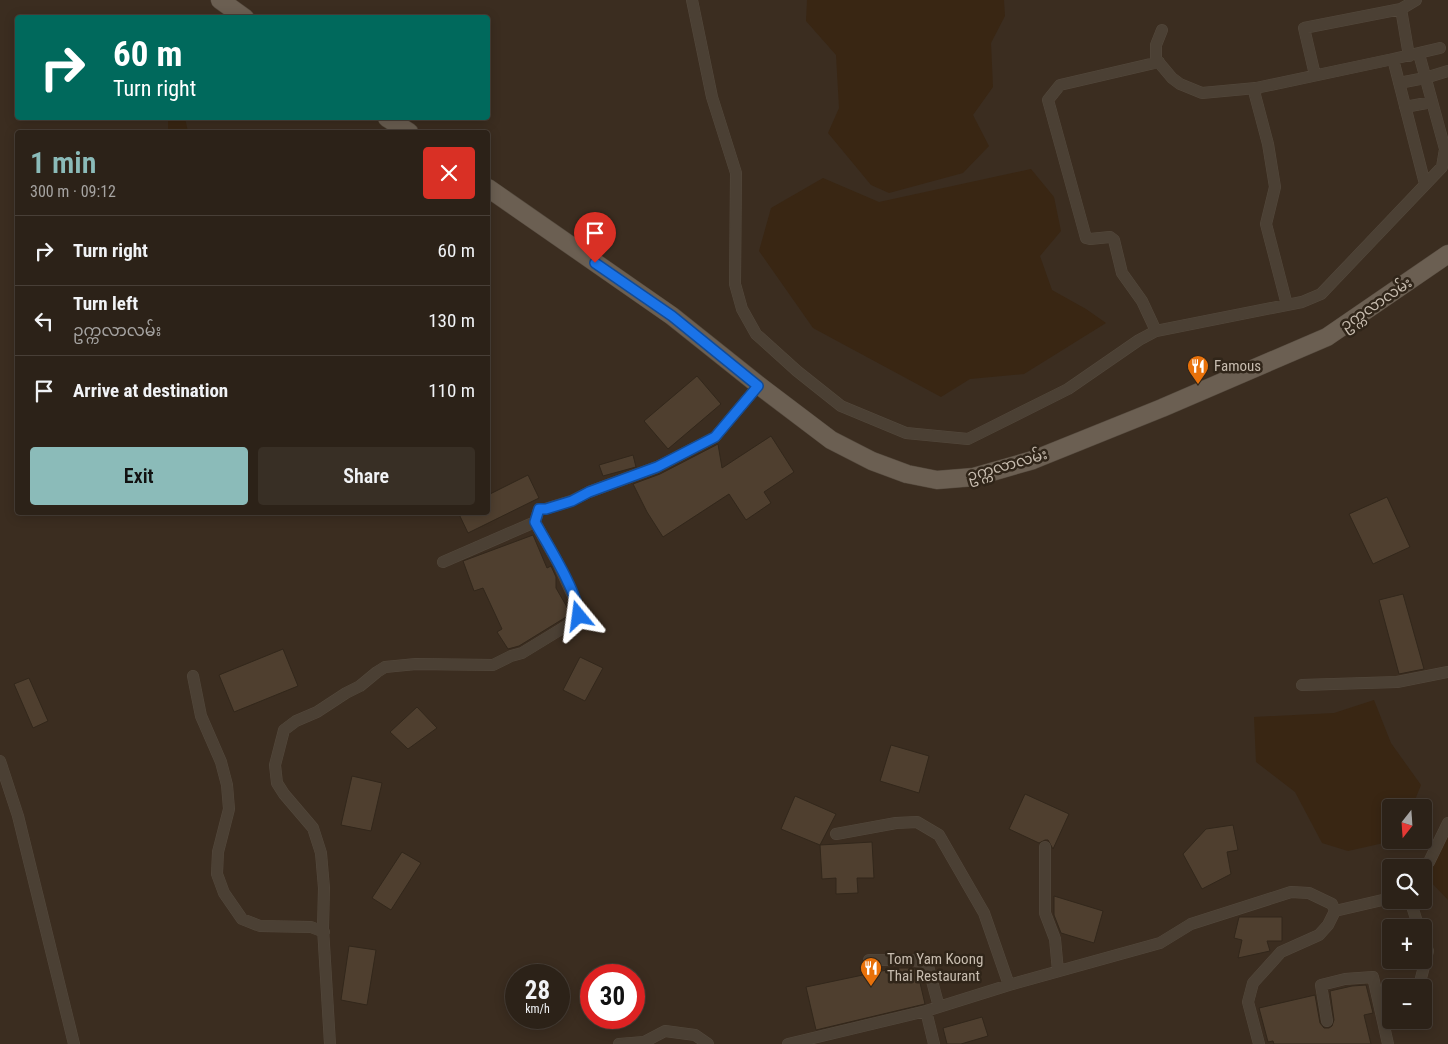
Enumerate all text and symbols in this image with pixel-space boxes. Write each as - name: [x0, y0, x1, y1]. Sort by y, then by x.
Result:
- text: 60 m: [113, 34, 182, 75]
- icon: right: [30, 35, 95, 100]
- text: Turn right: [113, 76, 196, 101]
- text: 1 min: [30, 145, 96, 180]
- button: close: [423, 147, 475, 199]
- text: 300 m · 09:12: [30, 182, 116, 201]
- pin: [574, 212, 616, 263]
- icon: arrive: [581, 219, 609, 247]
- icon: right: [30, 237, 58, 265]
- text: Turn right: [73, 239, 148, 262]
- text: 60 m: [438, 239, 475, 262]
- street label: ဥက္ကလာလမ်း: [1336, 273, 1417, 337]
- text: Turn left: [73, 292, 138, 315]
- icon: left: [30, 307, 58, 335]
- text: 130 m: [428, 309, 475, 332]
- text: ဥက္ကလာလမ်း: [73, 321, 161, 340]
- restaurant icon: Famous: [1186, 354, 1210, 385]
- place label: Famous: [1214, 357, 1261, 375]
- icon: arrive: [30, 377, 58, 405]
- text: Arrive at destination: [73, 379, 228, 402]
- text: 110 m: [428, 379, 475, 402]
- street label: ဥက္ကလာလမ်း: [964, 444, 1050, 488]
- button: Exit: [30, 447, 248, 505]
- button: Share: [258, 447, 475, 505]
- position arrow: [552, 589, 604, 641]
- north arrow: [1382, 799, 1432, 849]
- map controls: [1382, 799, 1432, 1029]
- button: search: [1382, 859, 1432, 909]
- button: +: [1382, 919, 1432, 969]
- place label: Tom Yam Koong Thai Restaurant: [887, 950, 983, 985]
- restaurant icon: Tom Yam Koong Thai Restaurant: [859, 956, 883, 987]
- speed limit sign: 30: [580, 964, 645, 1029]
- text: 28: [525, 976, 550, 1005]
- button: −: [1382, 979, 1432, 1029]
- text: km/h: [525, 1002, 550, 1016]

